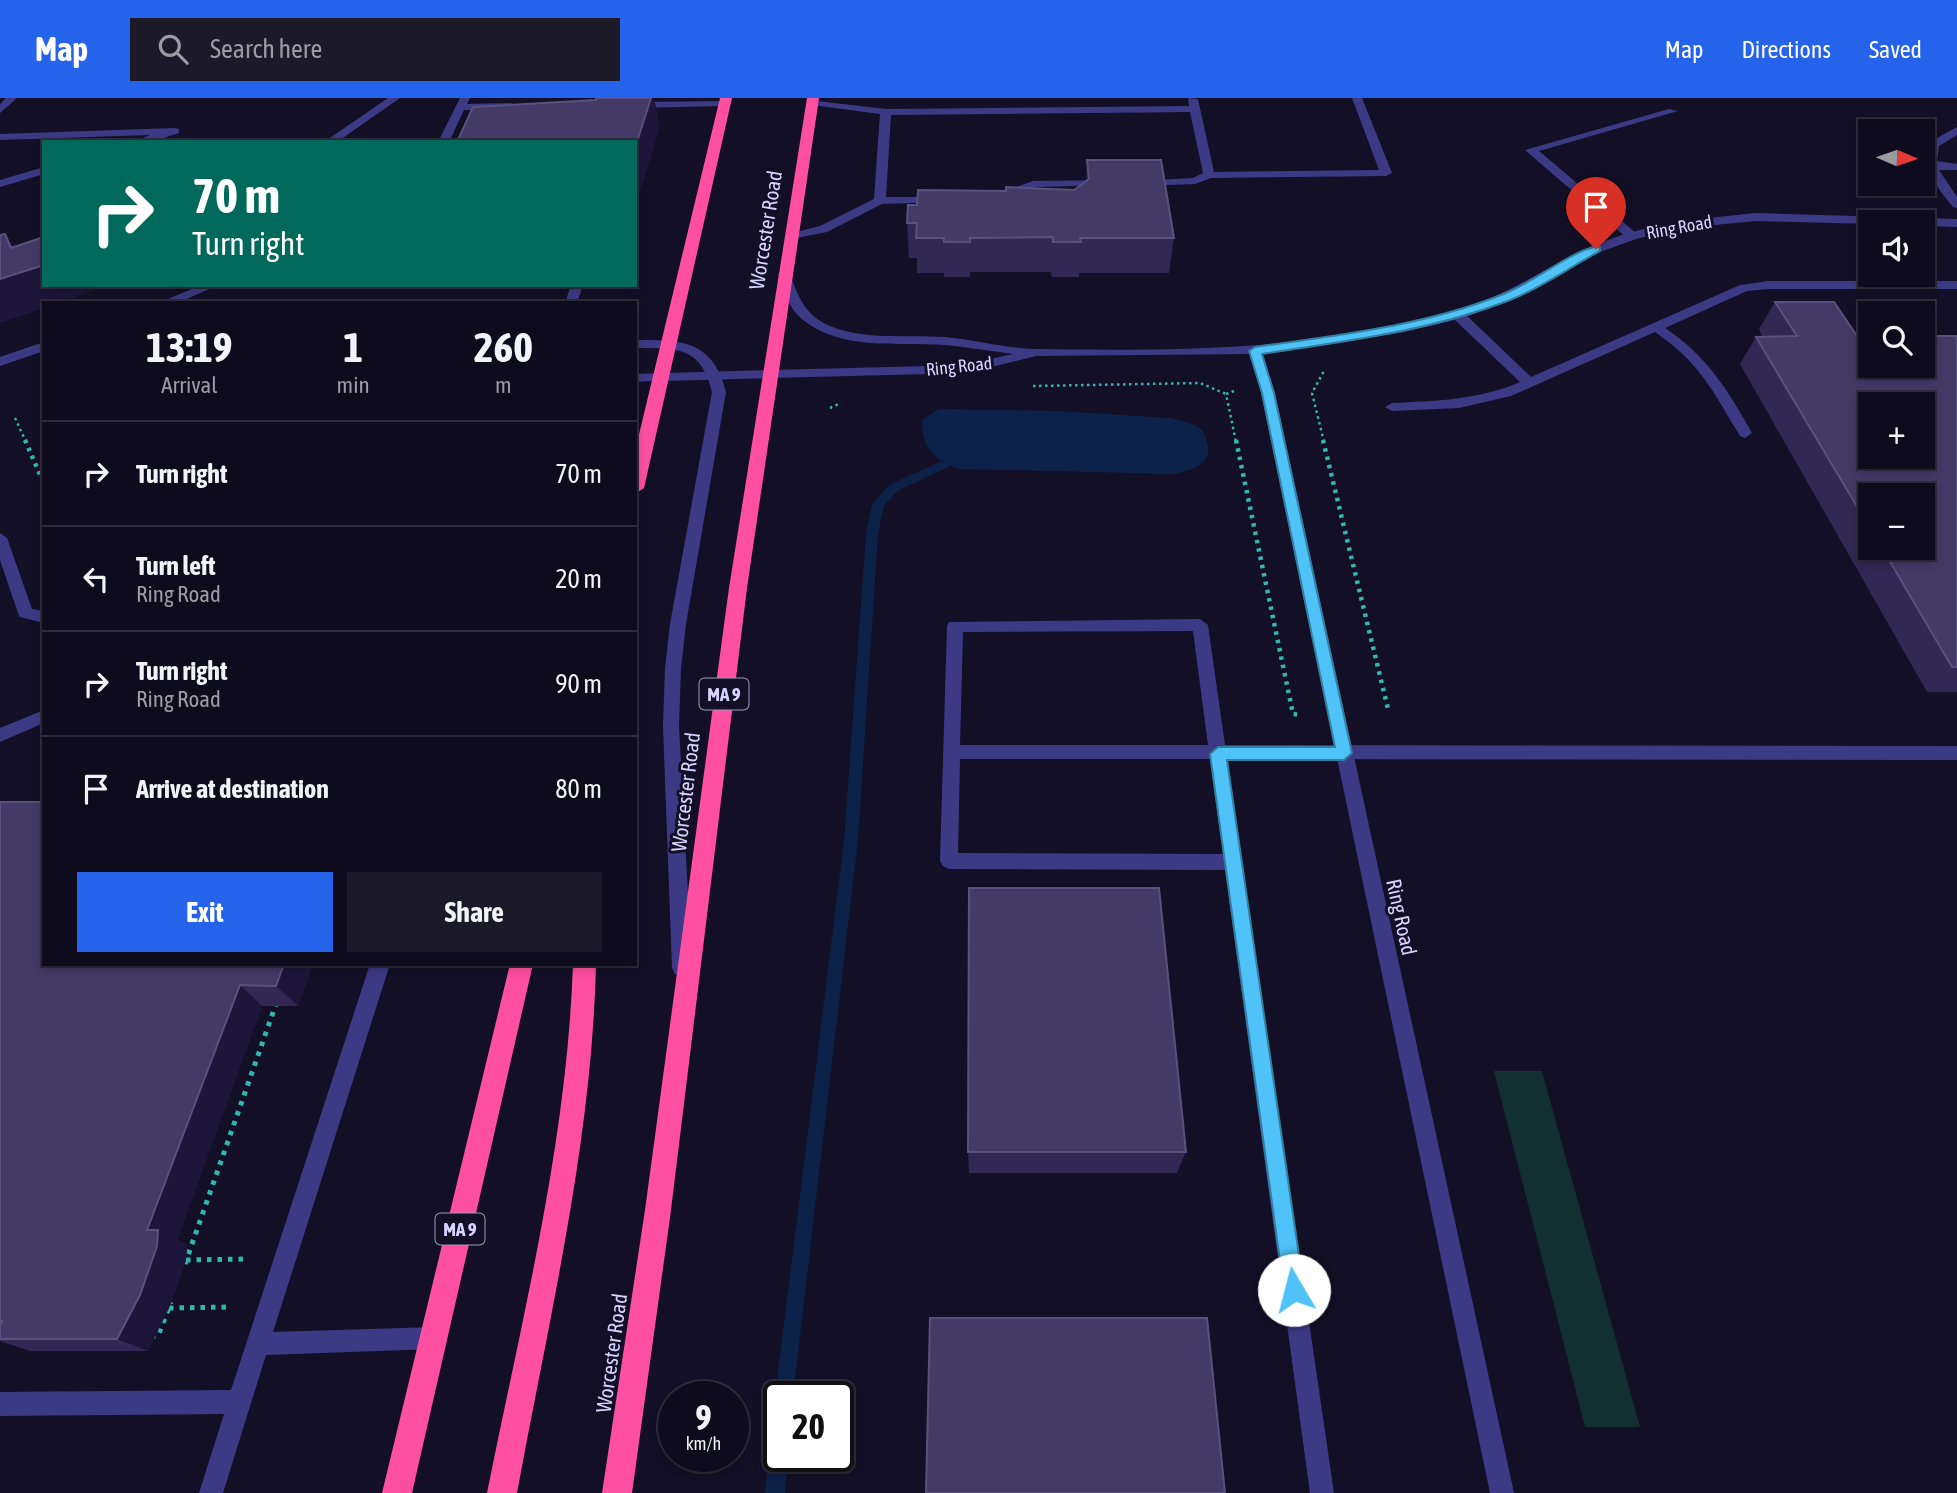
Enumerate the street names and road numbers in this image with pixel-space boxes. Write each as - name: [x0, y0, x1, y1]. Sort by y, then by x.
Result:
- street label: Worcester Road: [744, 169, 786, 291]
- street label: Ring Road: [1644, 211, 1714, 243]
- street label: Ring Road: [925, 352, 993, 380]
- road number: MA 9: [700, 678, 748, 709]
- street label: Worcester Road: [666, 731, 704, 853]
- street label: Ring Road: [1382, 877, 1422, 957]
- road number: MA 9: [435, 1214, 484, 1245]
- street label: Worcester Road: [591, 1292, 631, 1414]

